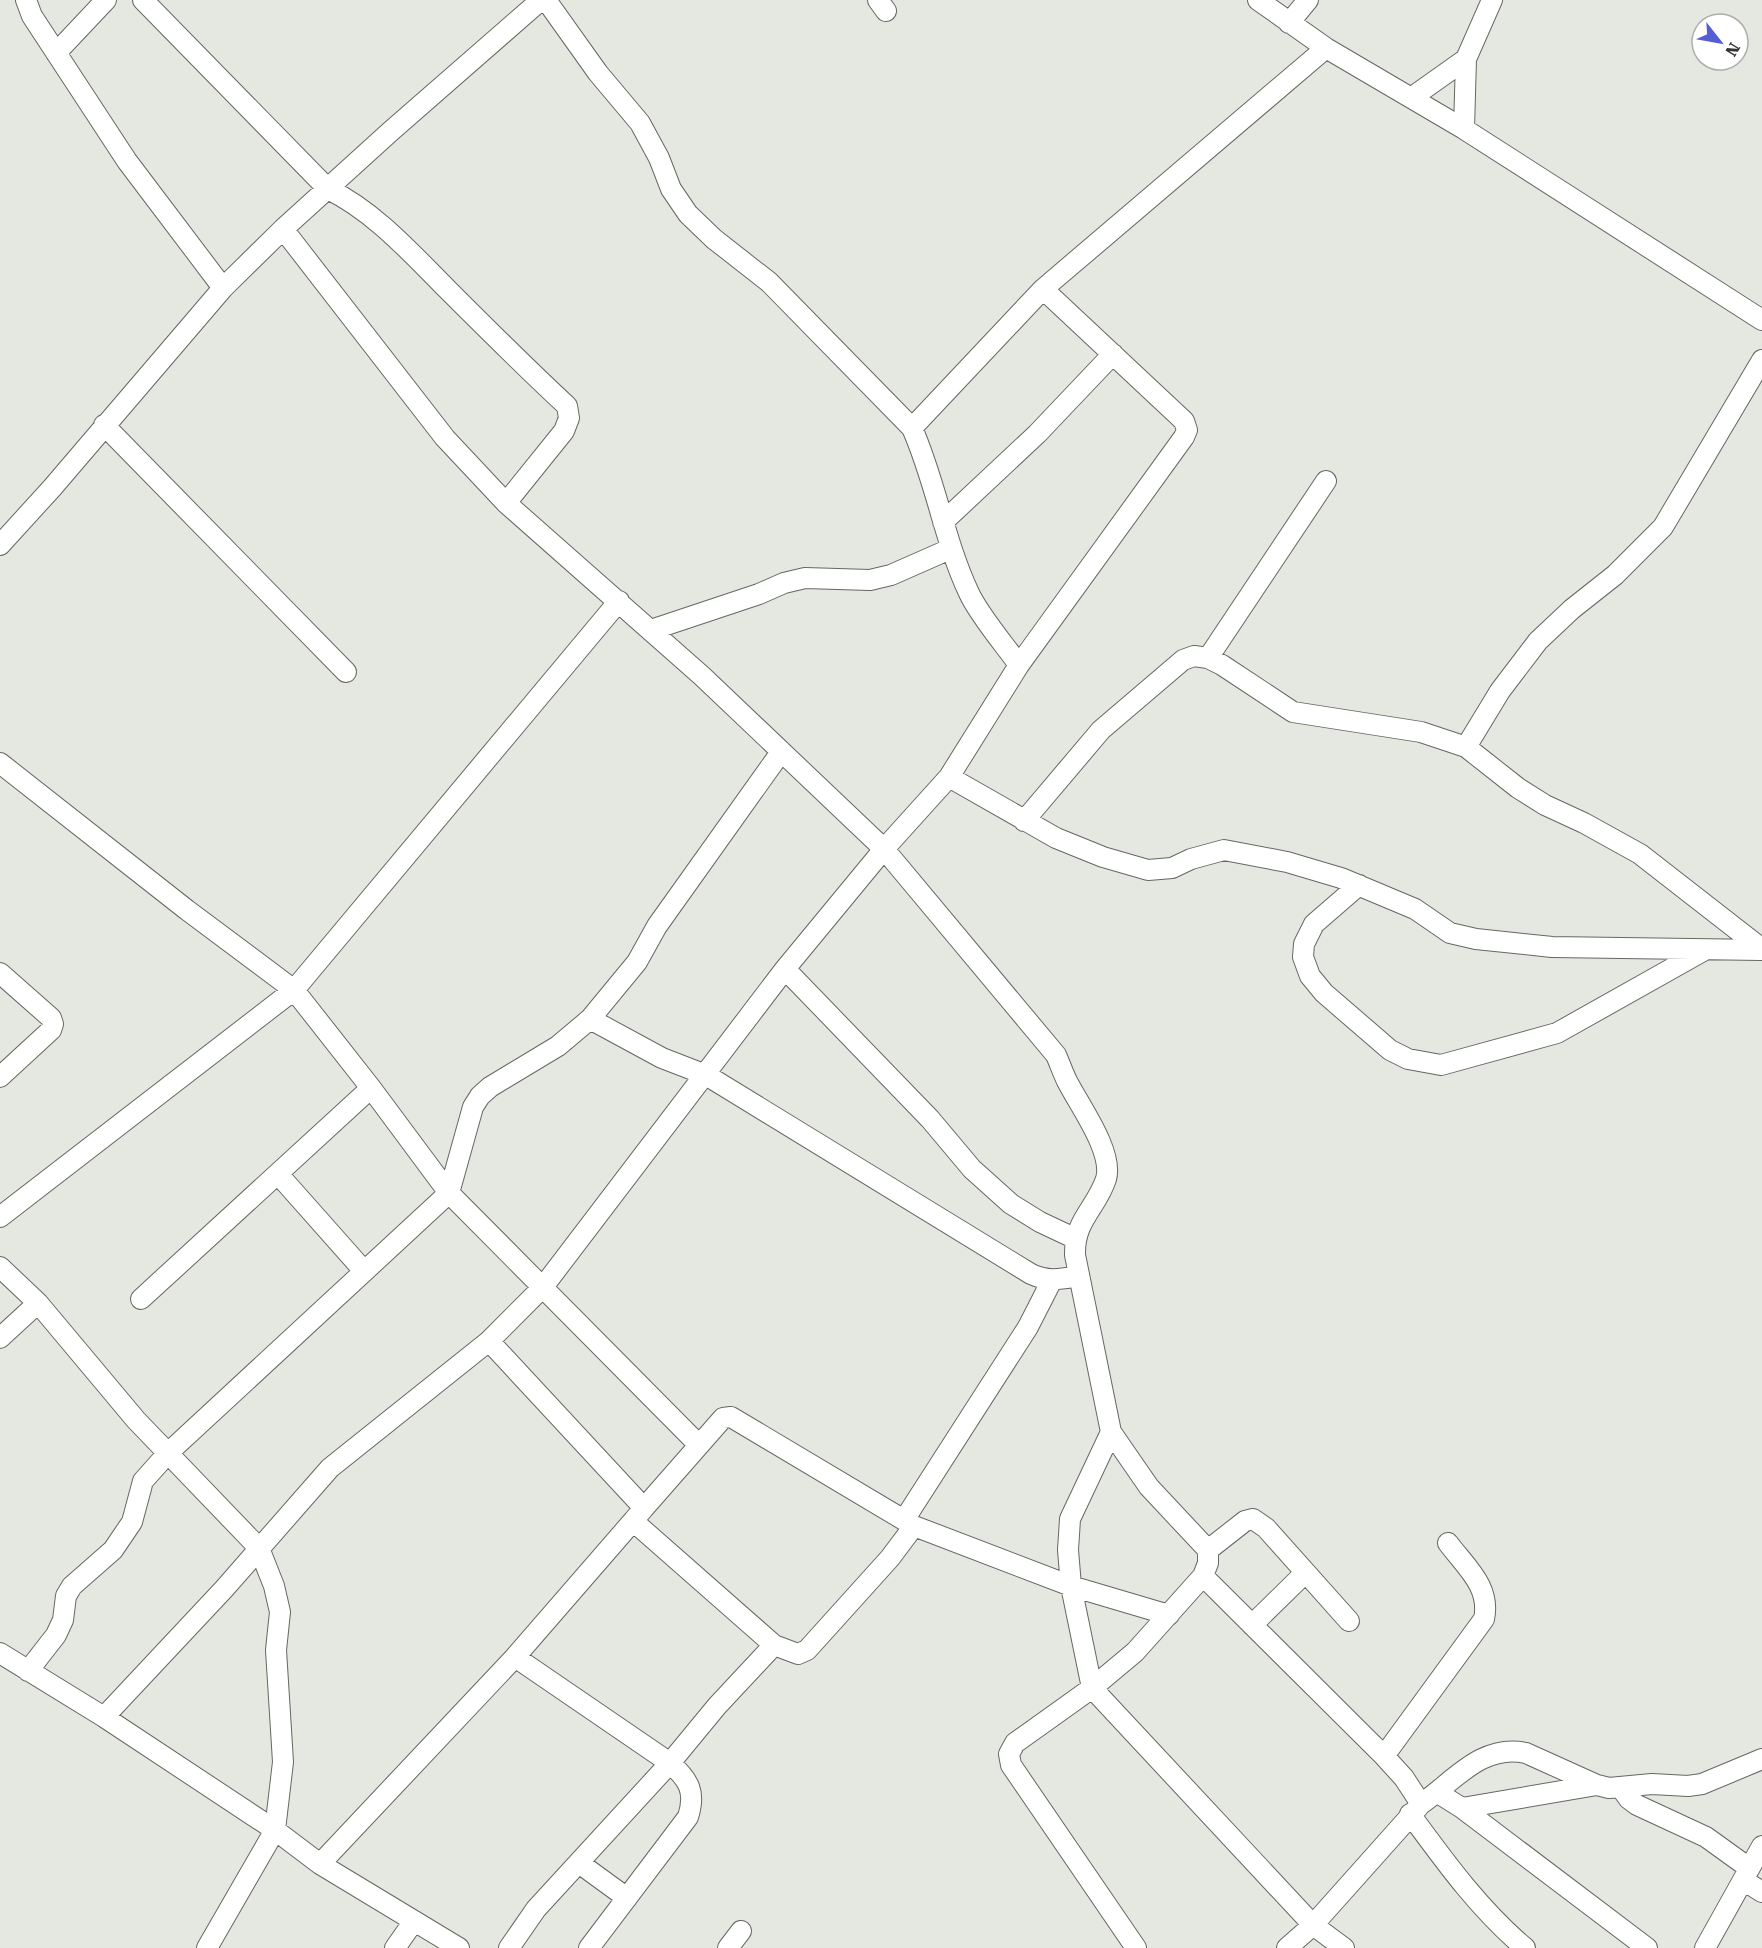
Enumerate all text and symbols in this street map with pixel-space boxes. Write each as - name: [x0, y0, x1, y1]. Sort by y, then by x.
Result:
- north arrow: [1690, 12, 1750, 72]
- text: N: [1721, 39, 1744, 60]

